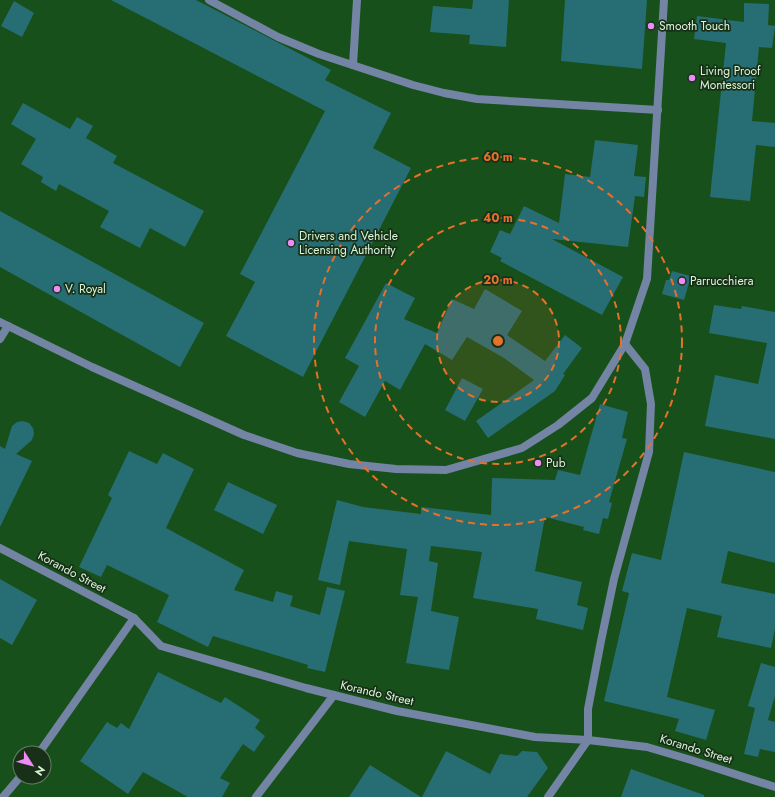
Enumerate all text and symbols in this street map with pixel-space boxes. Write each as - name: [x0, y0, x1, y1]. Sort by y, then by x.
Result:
- place label: Smooth Touch: [659, 17, 730, 35]
- marker: Smooth Touch: [646, 21, 656, 31]
- place label: Living Proof Montessori: [700, 62, 761, 94]
- marker: Living Proof Montessori: [687, 73, 697, 83]
- text: 60 m: [483, 148, 513, 166]
- text: 40 m: [483, 209, 513, 227]
- place label: Drivers and Vehicle Licensing Authority: [299, 227, 398, 259]
- marker: Drivers and Vehicle Licensing Authority: [286, 238, 296, 248]
- text: 20 m: [483, 271, 513, 289]
- place label: Parrucchiera: [690, 272, 754, 290]
- marker: Parrucchiera: [677, 276, 687, 286]
- place label: V. Royal: [65, 280, 106, 298]
- marker: V. Royal: [52, 284, 62, 294]
- centre of rings: [491, 334, 505, 348]
- place label: Pub: [546, 454, 566, 472]
- marker: Pub: [533, 458, 543, 468]
- street label: Korando Street: [35, 546, 109, 598]
- street label: Korando Street: [339, 676, 416, 710]
- street label: Korando Street: [658, 729, 734, 769]
- north arrow: [12, 745, 52, 785]
- text: N: [31, 763, 49, 779]

